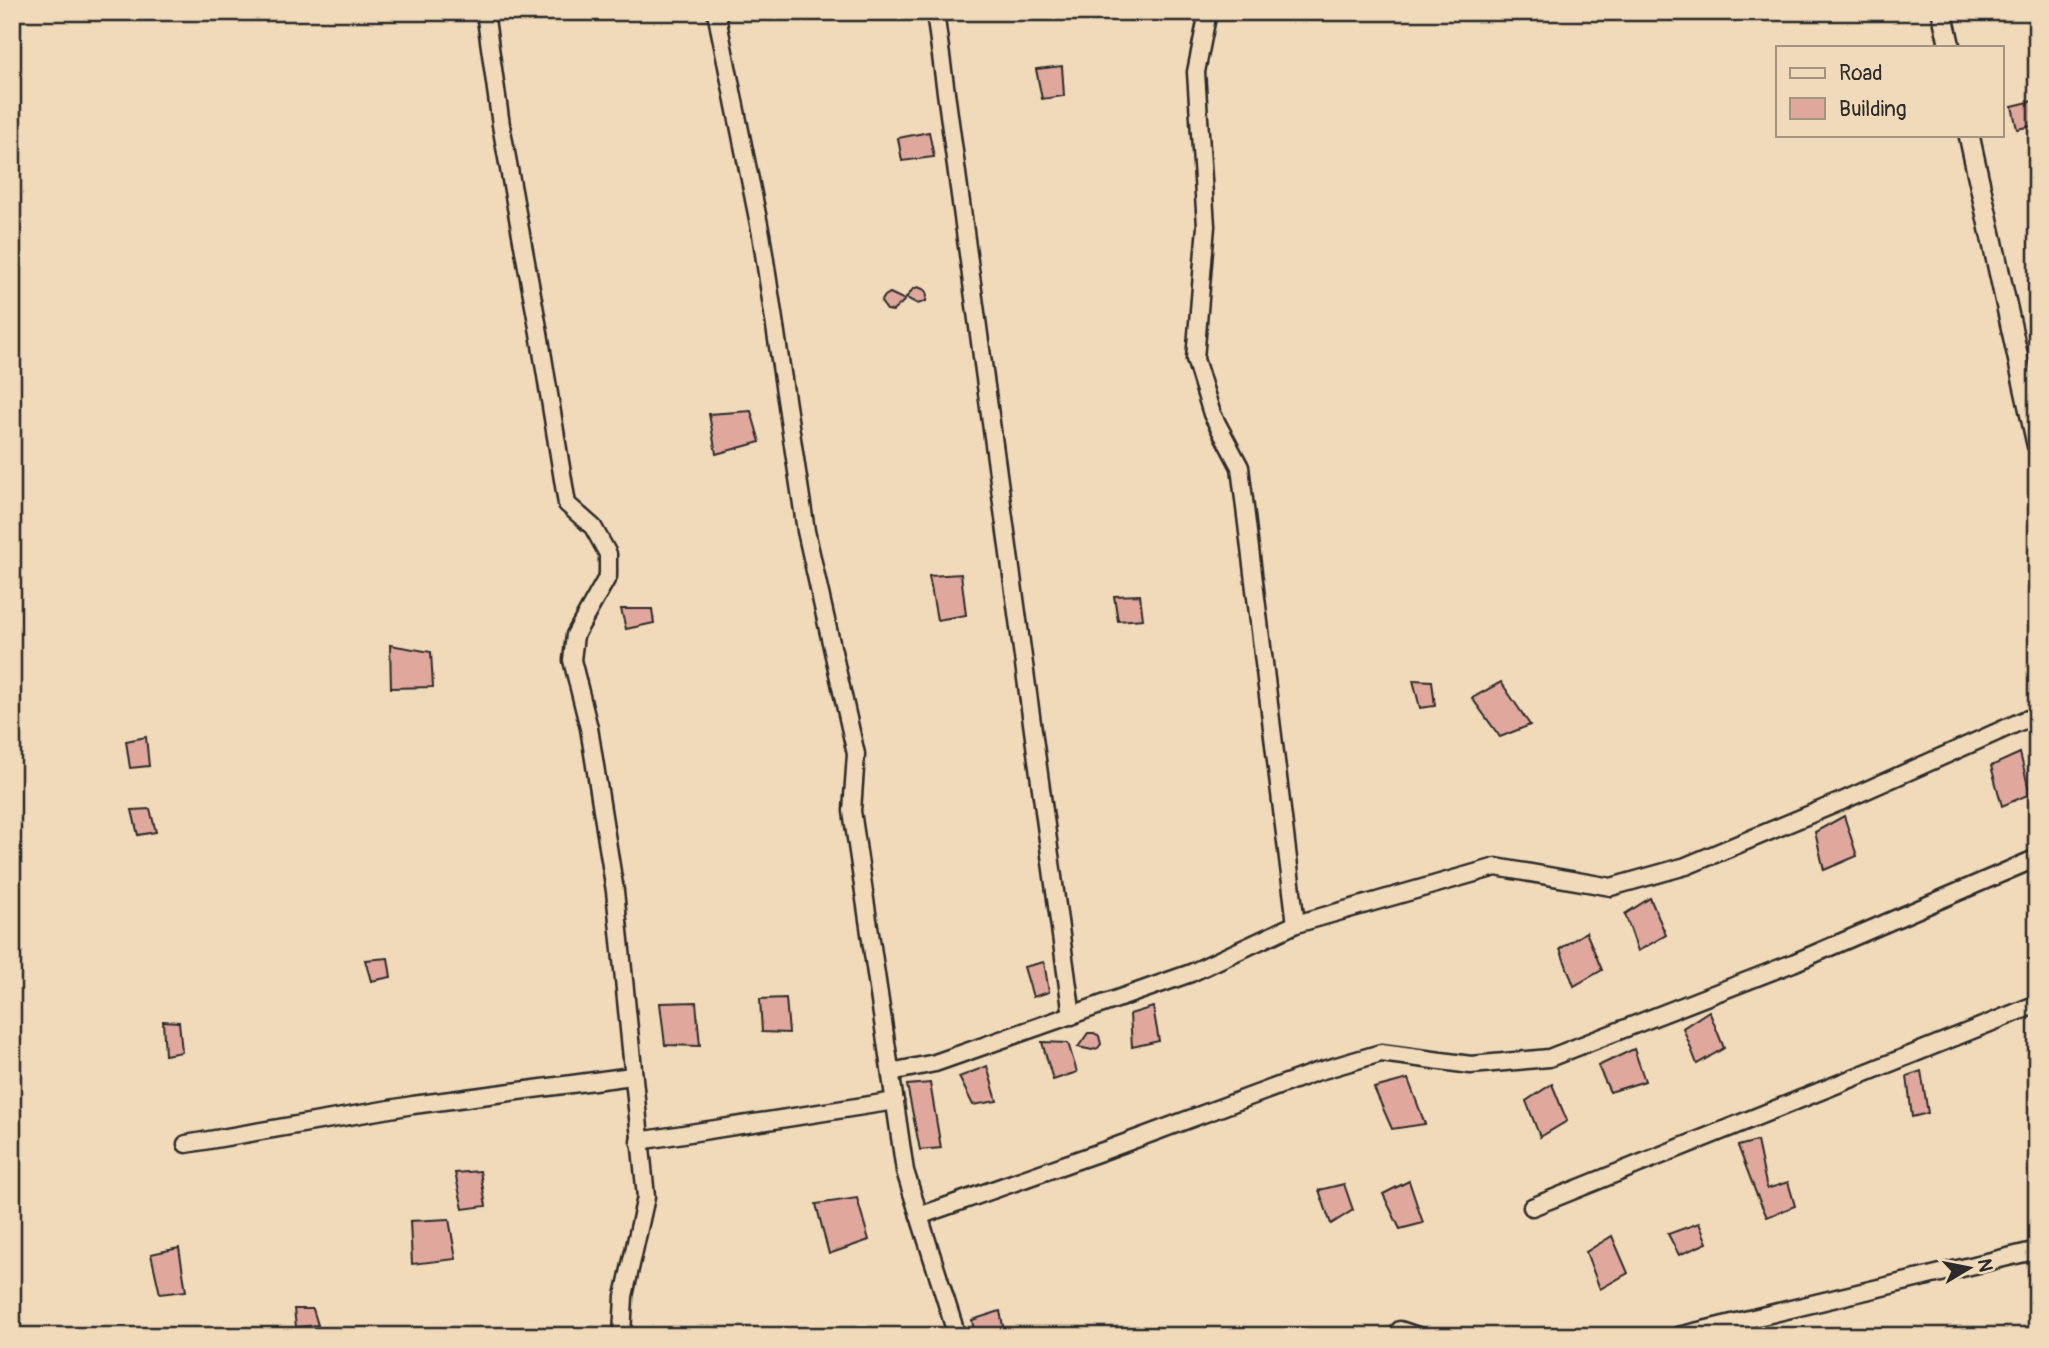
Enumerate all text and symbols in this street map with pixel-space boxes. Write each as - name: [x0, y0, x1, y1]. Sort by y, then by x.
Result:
- legend: [1776, 46, 2004, 136]
- text: Road: [1839, 60, 1883, 87]
- text: Building: [1839, 96, 1906, 123]
- north arrow: [1934, 1232, 2004, 1302]
- text: N: [1972, 1257, 1998, 1274]

